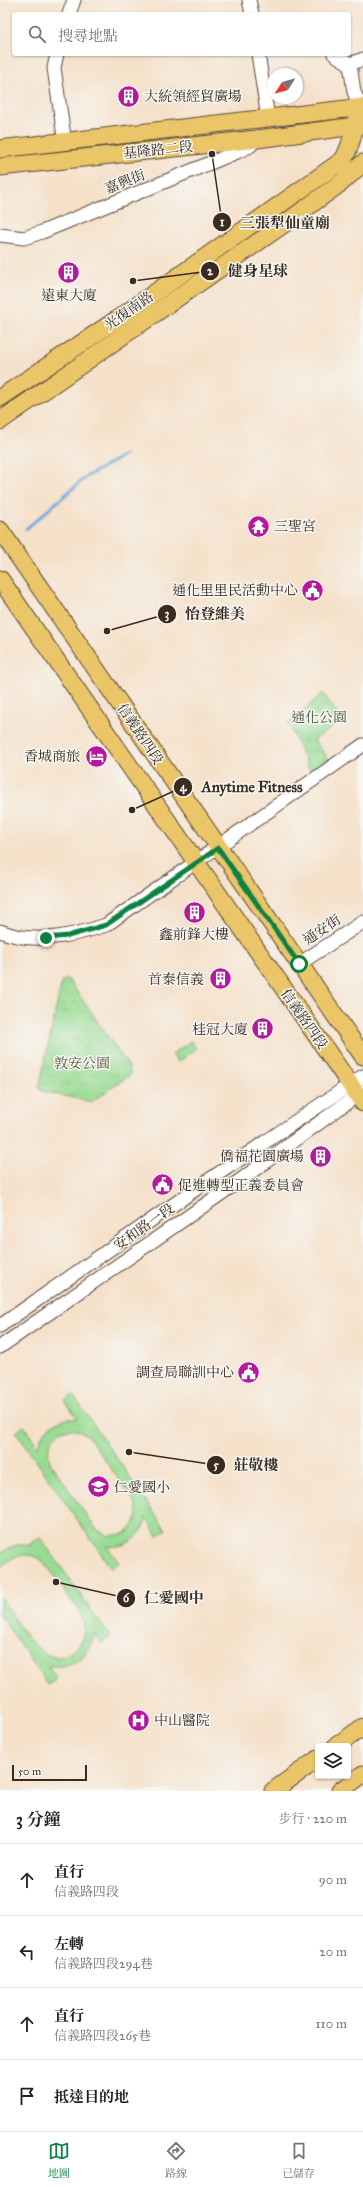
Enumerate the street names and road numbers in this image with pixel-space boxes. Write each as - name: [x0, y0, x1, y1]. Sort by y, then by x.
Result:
- street label: 基隆路二段: [122, 138, 194, 162]
- street label: 嘉興街: [102, 166, 148, 198]
- street label: 光復南路: [101, 288, 157, 334]
- street label: 信義路四段: [113, 700, 167, 768]
- street label: 通安街: [300, 911, 344, 949]
- street label: 信義路四段: [277, 985, 331, 1053]
- street label: 安和路一段: [110, 1200, 178, 1254]

